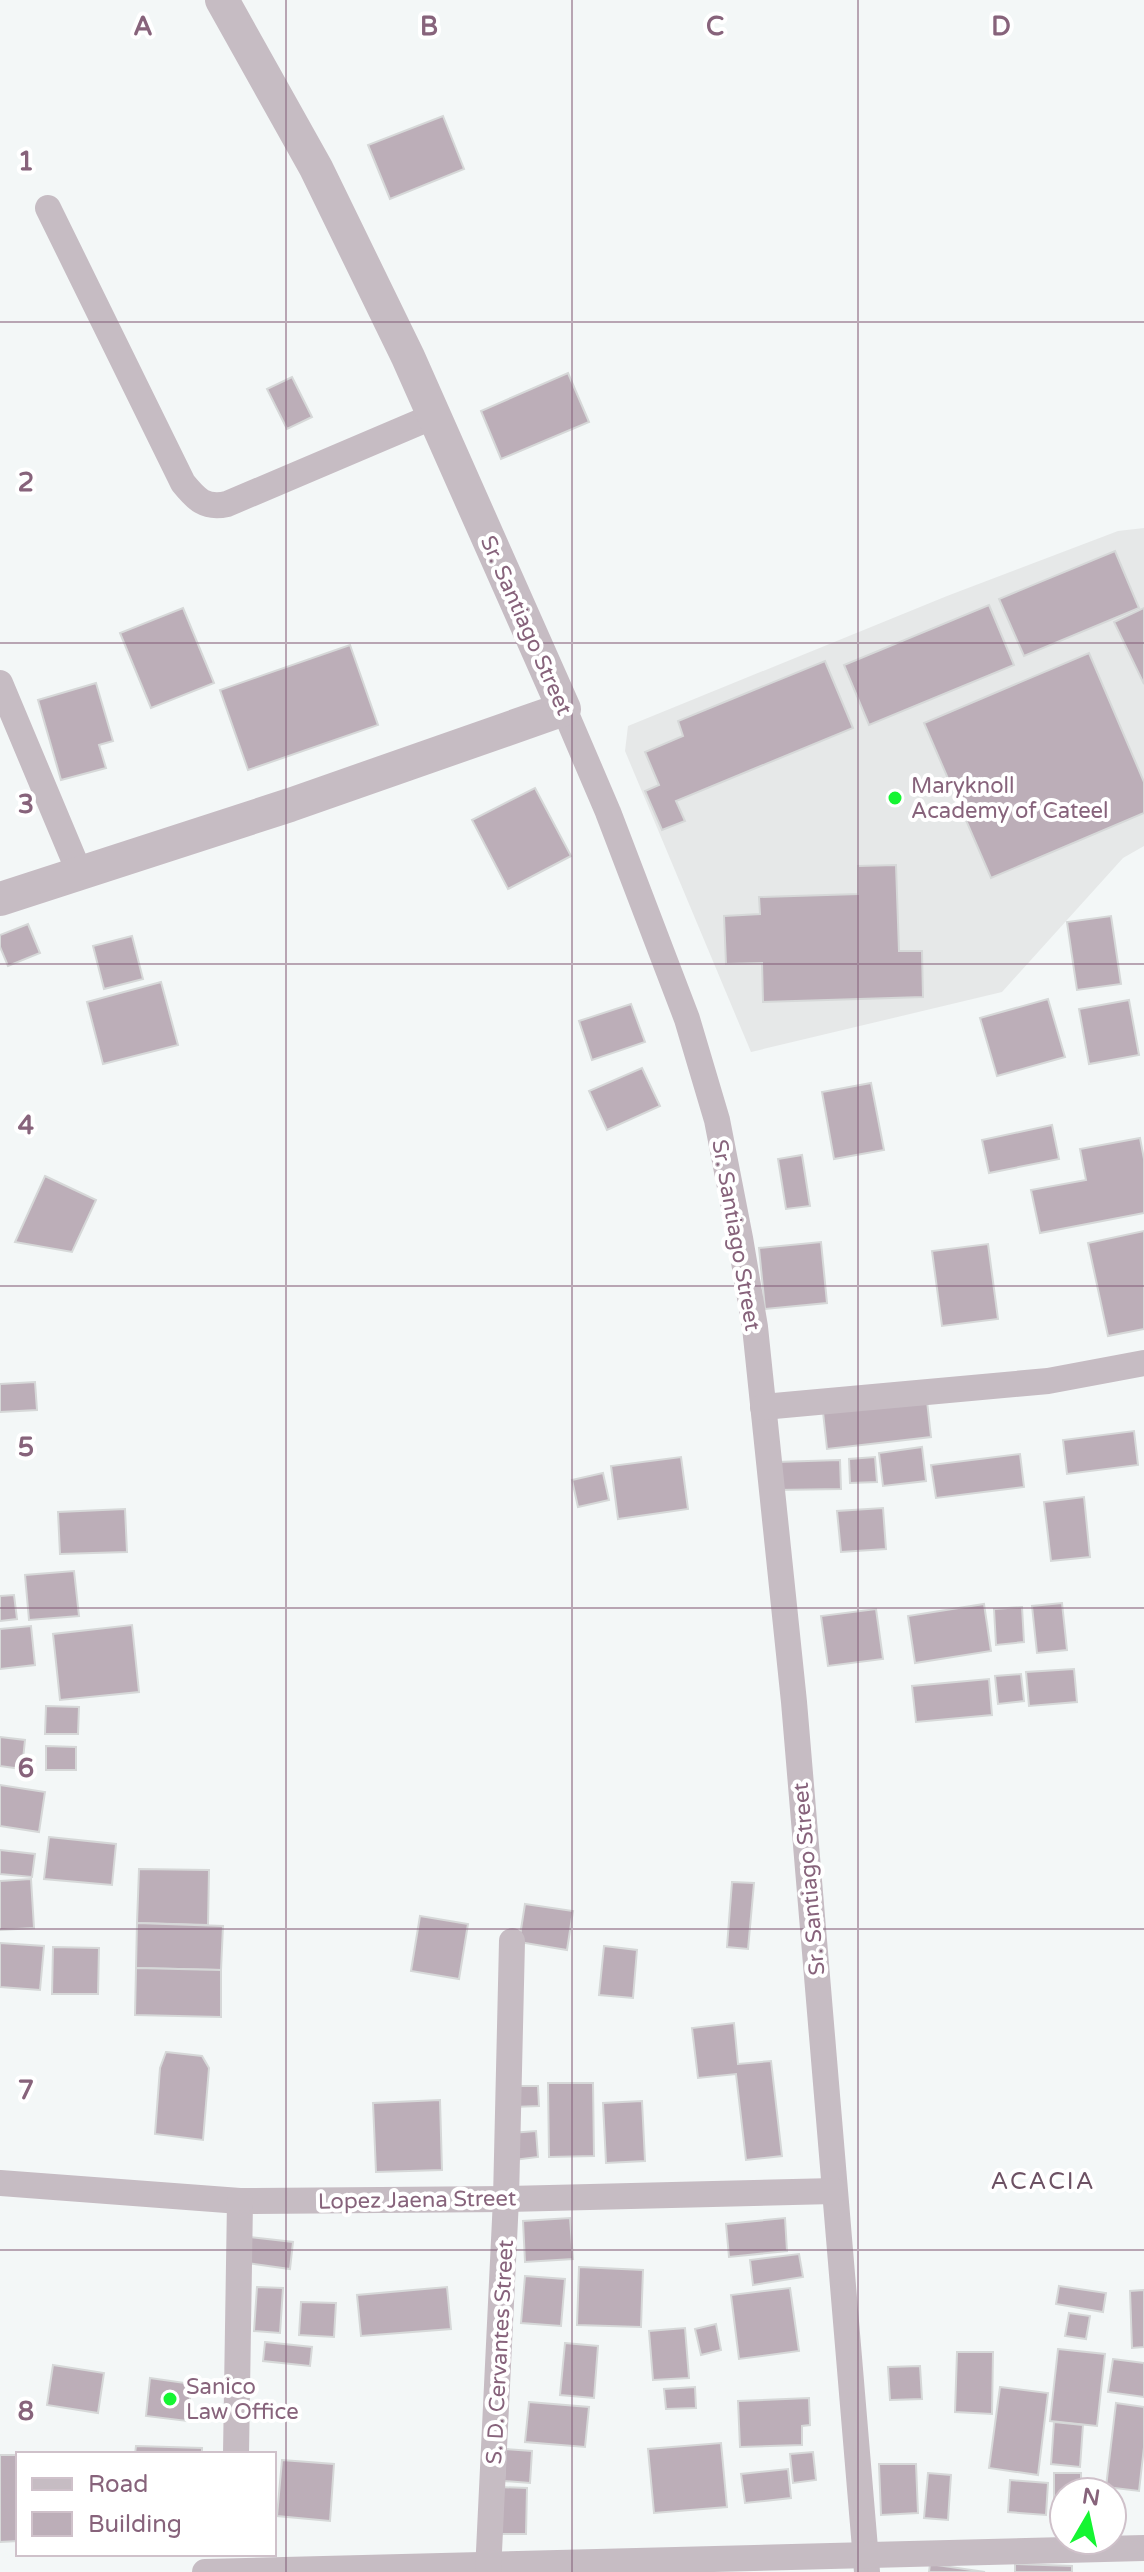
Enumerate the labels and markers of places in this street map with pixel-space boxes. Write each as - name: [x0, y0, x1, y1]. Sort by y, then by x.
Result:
- place label: Maryknoll Academy of Cateel: [911, 773, 1109, 824]
- marker: Maryknoll Academy of Cateel: [886, 789, 904, 807]
- place label: Sanico Law Office: [186, 2374, 299, 2425]
- marker: Sanico Law Office: [161, 2390, 179, 2408]

